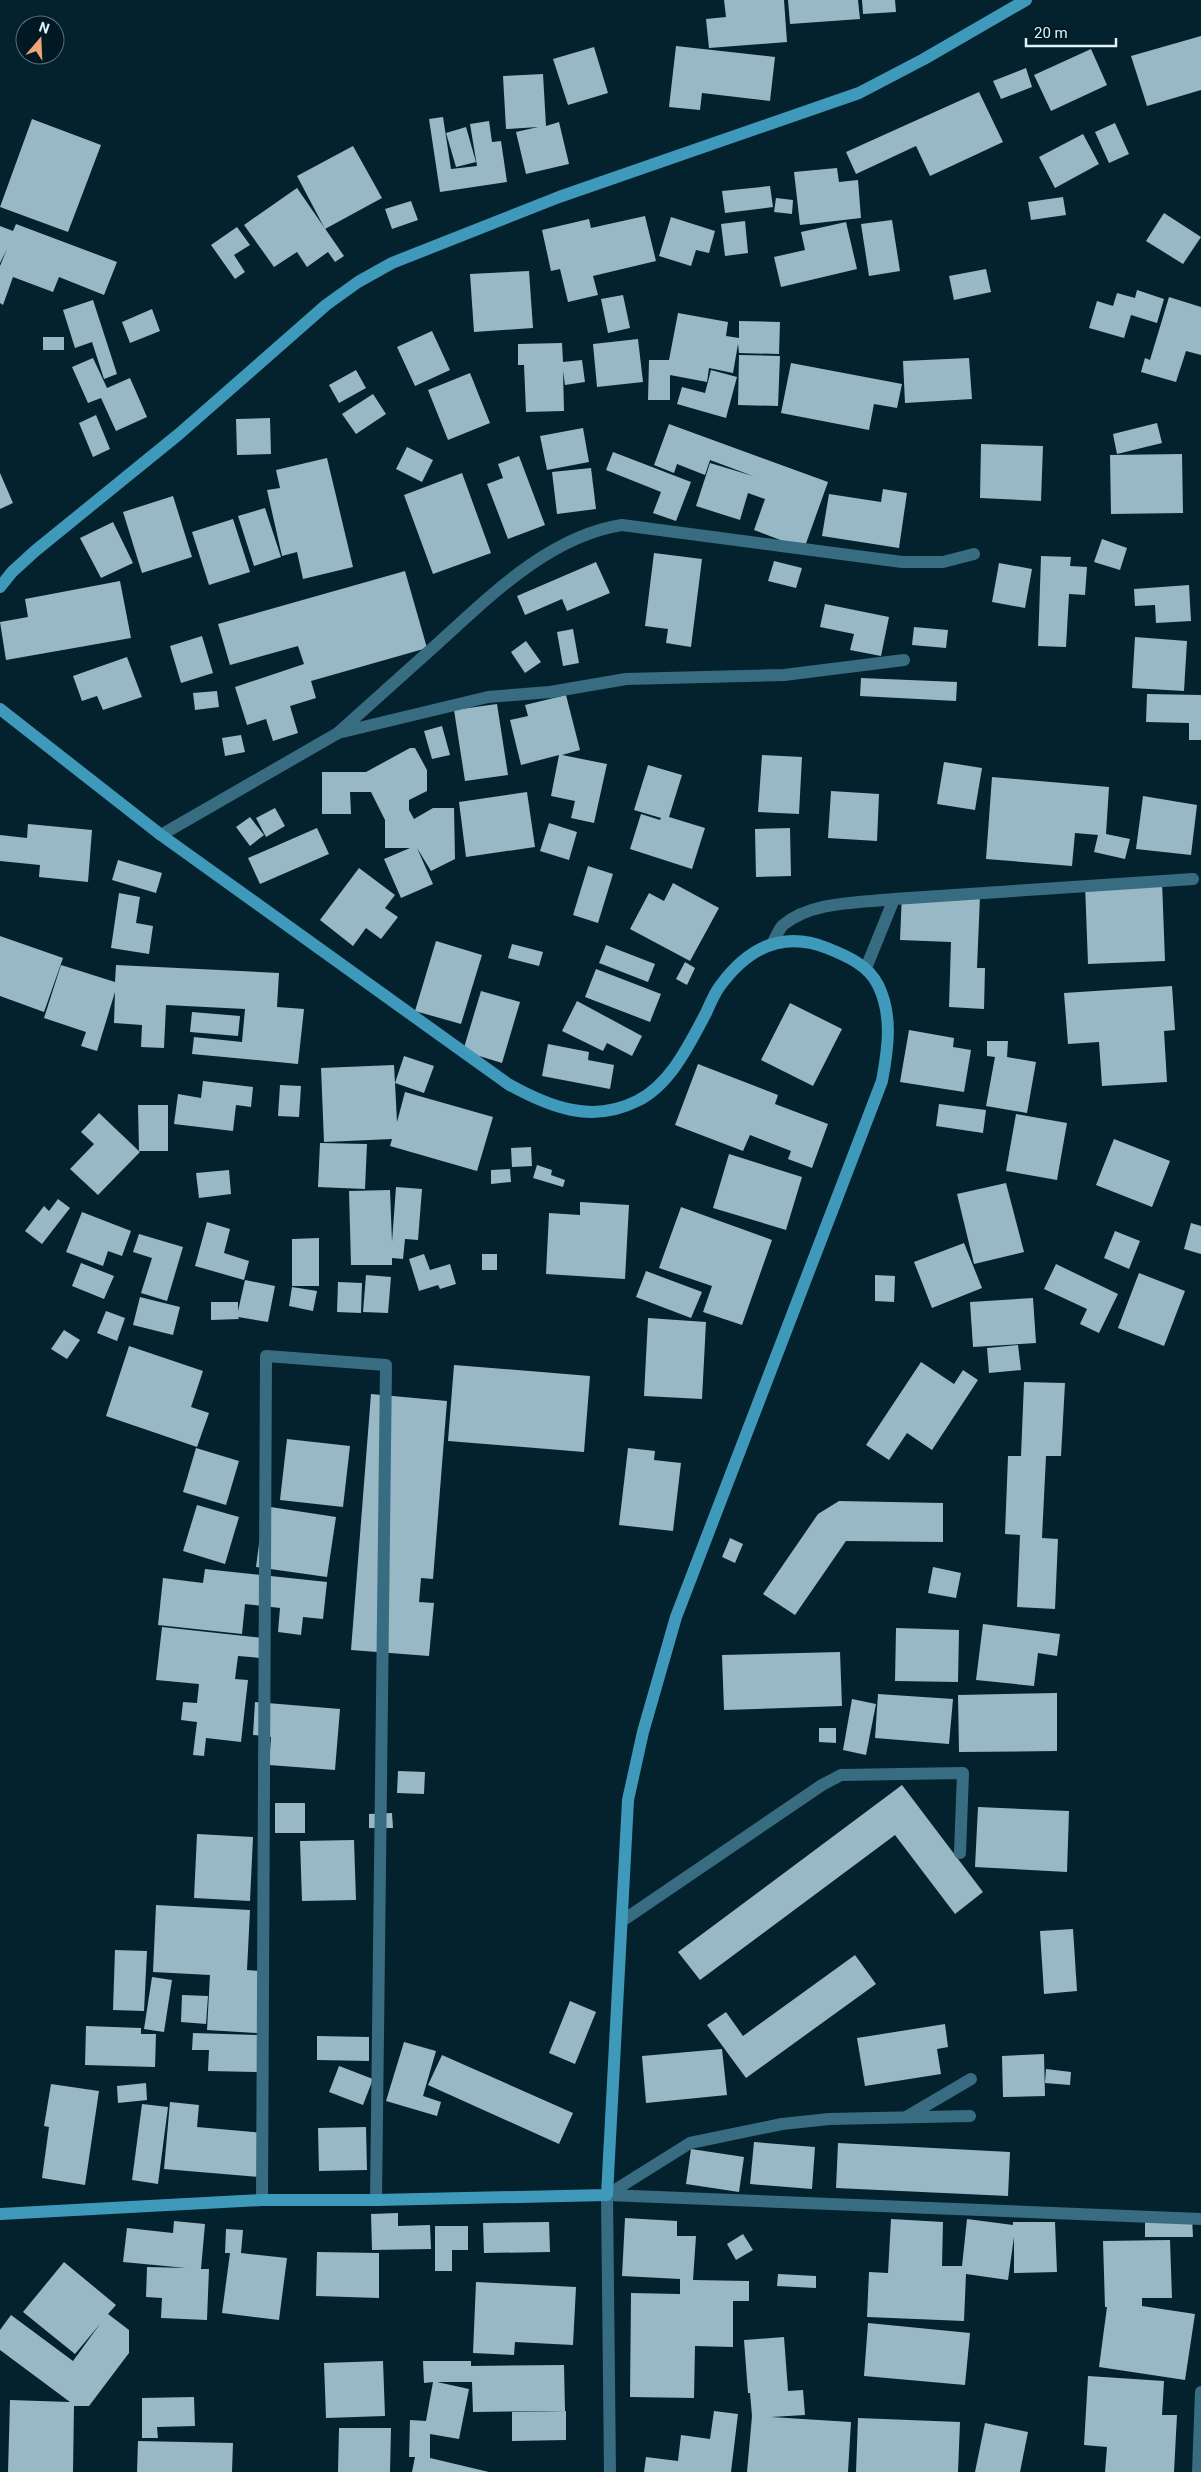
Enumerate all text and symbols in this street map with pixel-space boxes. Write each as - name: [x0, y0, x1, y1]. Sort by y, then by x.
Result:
- north arrow: [15, 15, 65, 65]
- scale bar: [1026, 15, 1116, 47]
- text: N: [37, 19, 52, 37]
- text: 20 m: [1034, 24, 1068, 42]

